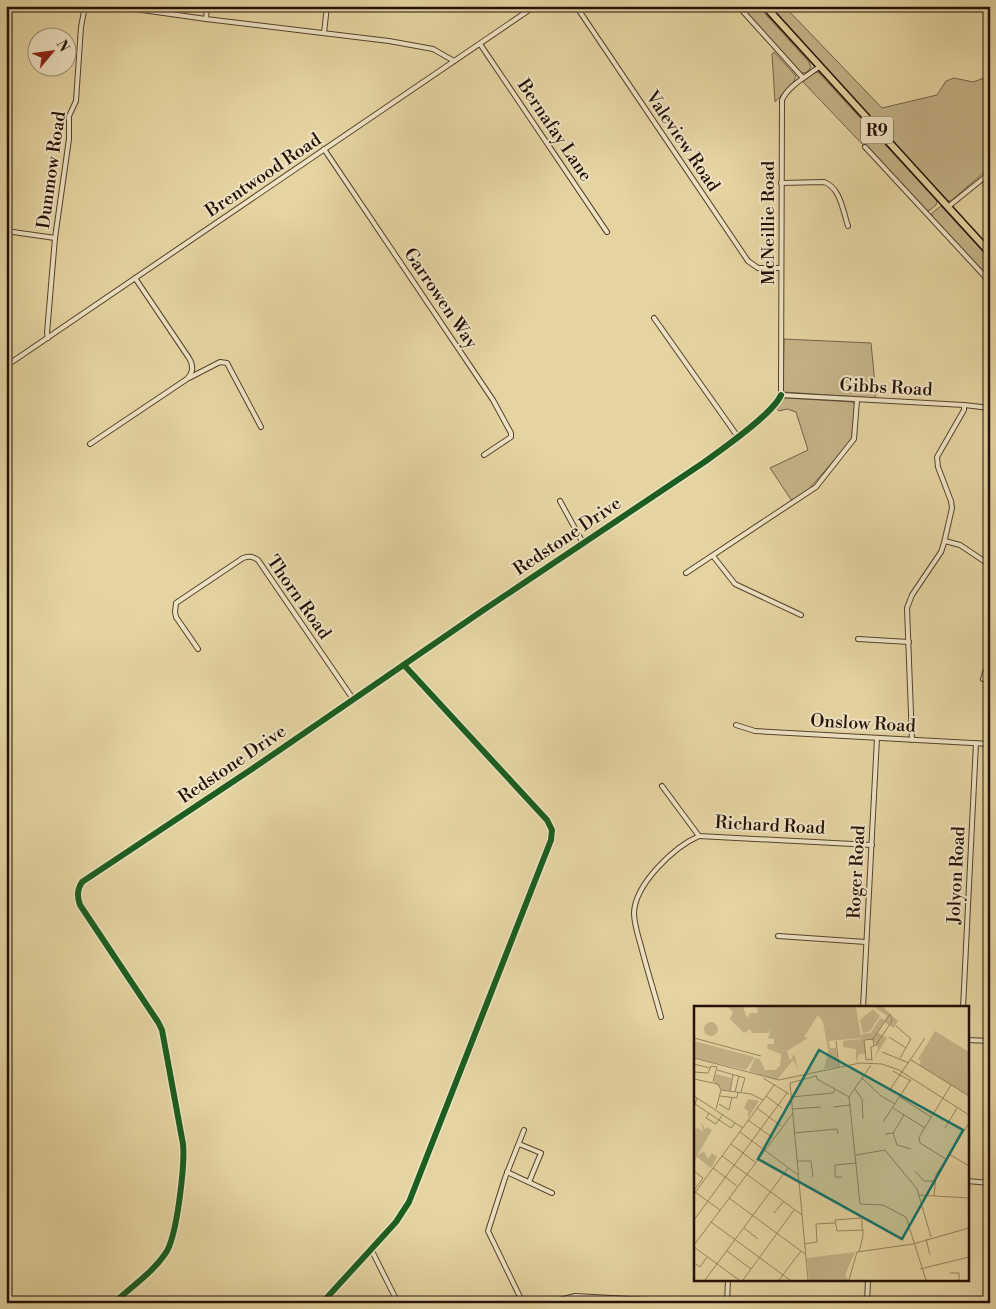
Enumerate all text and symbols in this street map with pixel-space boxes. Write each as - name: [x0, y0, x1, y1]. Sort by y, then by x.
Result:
- north arrow: [28, 28, 78, 78]
- text: N: [52, 37, 73, 55]
- street label: Bernafay Lane: [511, 74, 597, 186]
- street label: Valeview Road: [640, 86, 725, 197]
- street label: Dunmow Road: [32, 109, 71, 230]
- road number: R9: [861, 116, 893, 144]
- street label: Brentwood Road: [200, 128, 326, 223]
- street label: McNeillie Road: [757, 160, 780, 285]
- street label: Garrowen Way: [398, 244, 483, 353]
- street label: Gibbs Road: [839, 374, 934, 401]
- street label: Redstone Drive: [509, 492, 626, 581]
- street label: Thorn Road: [261, 551, 336, 644]
- street label: Onslow Road: [810, 709, 917, 738]
- street label: Redstone Drive: [174, 720, 291, 809]
- street label: Richard Road: [714, 811, 827, 840]
- street label: Roger Road: [843, 824, 870, 919]
- street label: Jolyon Road: [942, 825, 971, 926]
- inset map: [694, 1006, 968, 1282]

